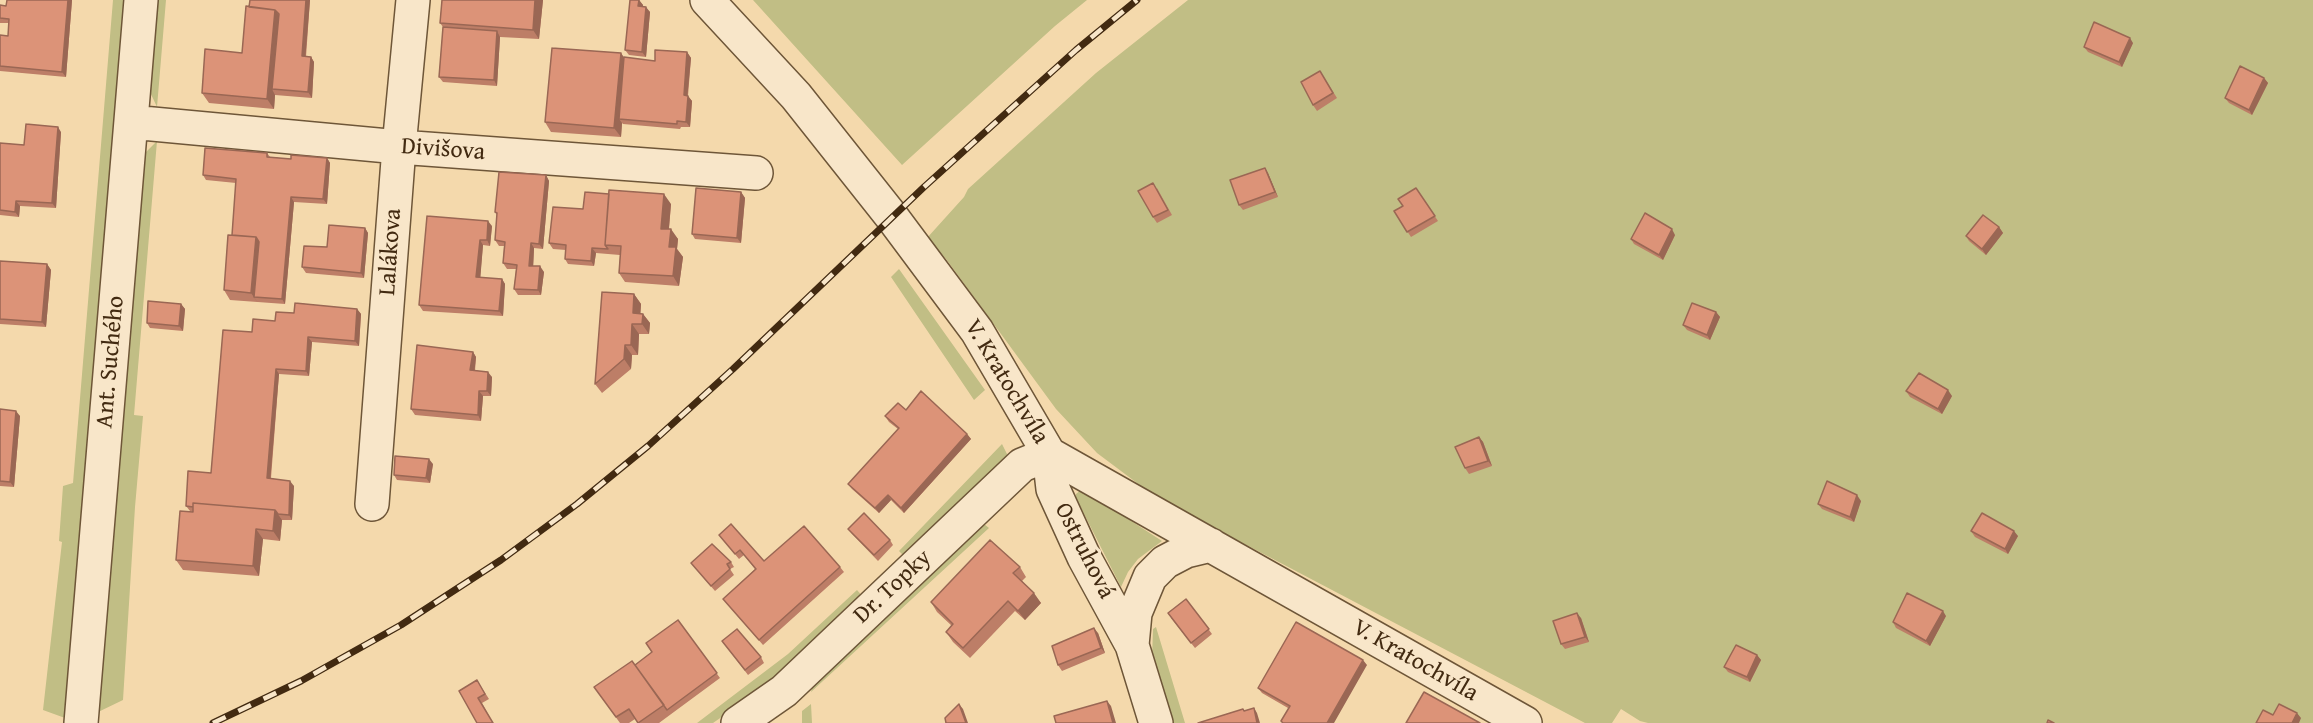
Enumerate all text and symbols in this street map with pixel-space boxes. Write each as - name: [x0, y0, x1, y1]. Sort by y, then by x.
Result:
- street label: Divišova: [400, 133, 486, 167]
- street label: Lalákova: [374, 207, 408, 297]
- street label: Ant. Suchého: [91, 294, 131, 430]
- street label: V. Kratochvíla: [958, 314, 1054, 450]
- street label: Ostruhová: [1048, 498, 1120, 604]
- street label: Dr. Topky: [848, 544, 938, 630]
- street label: V. Kratochvíla: [1347, 613, 1483, 709]

